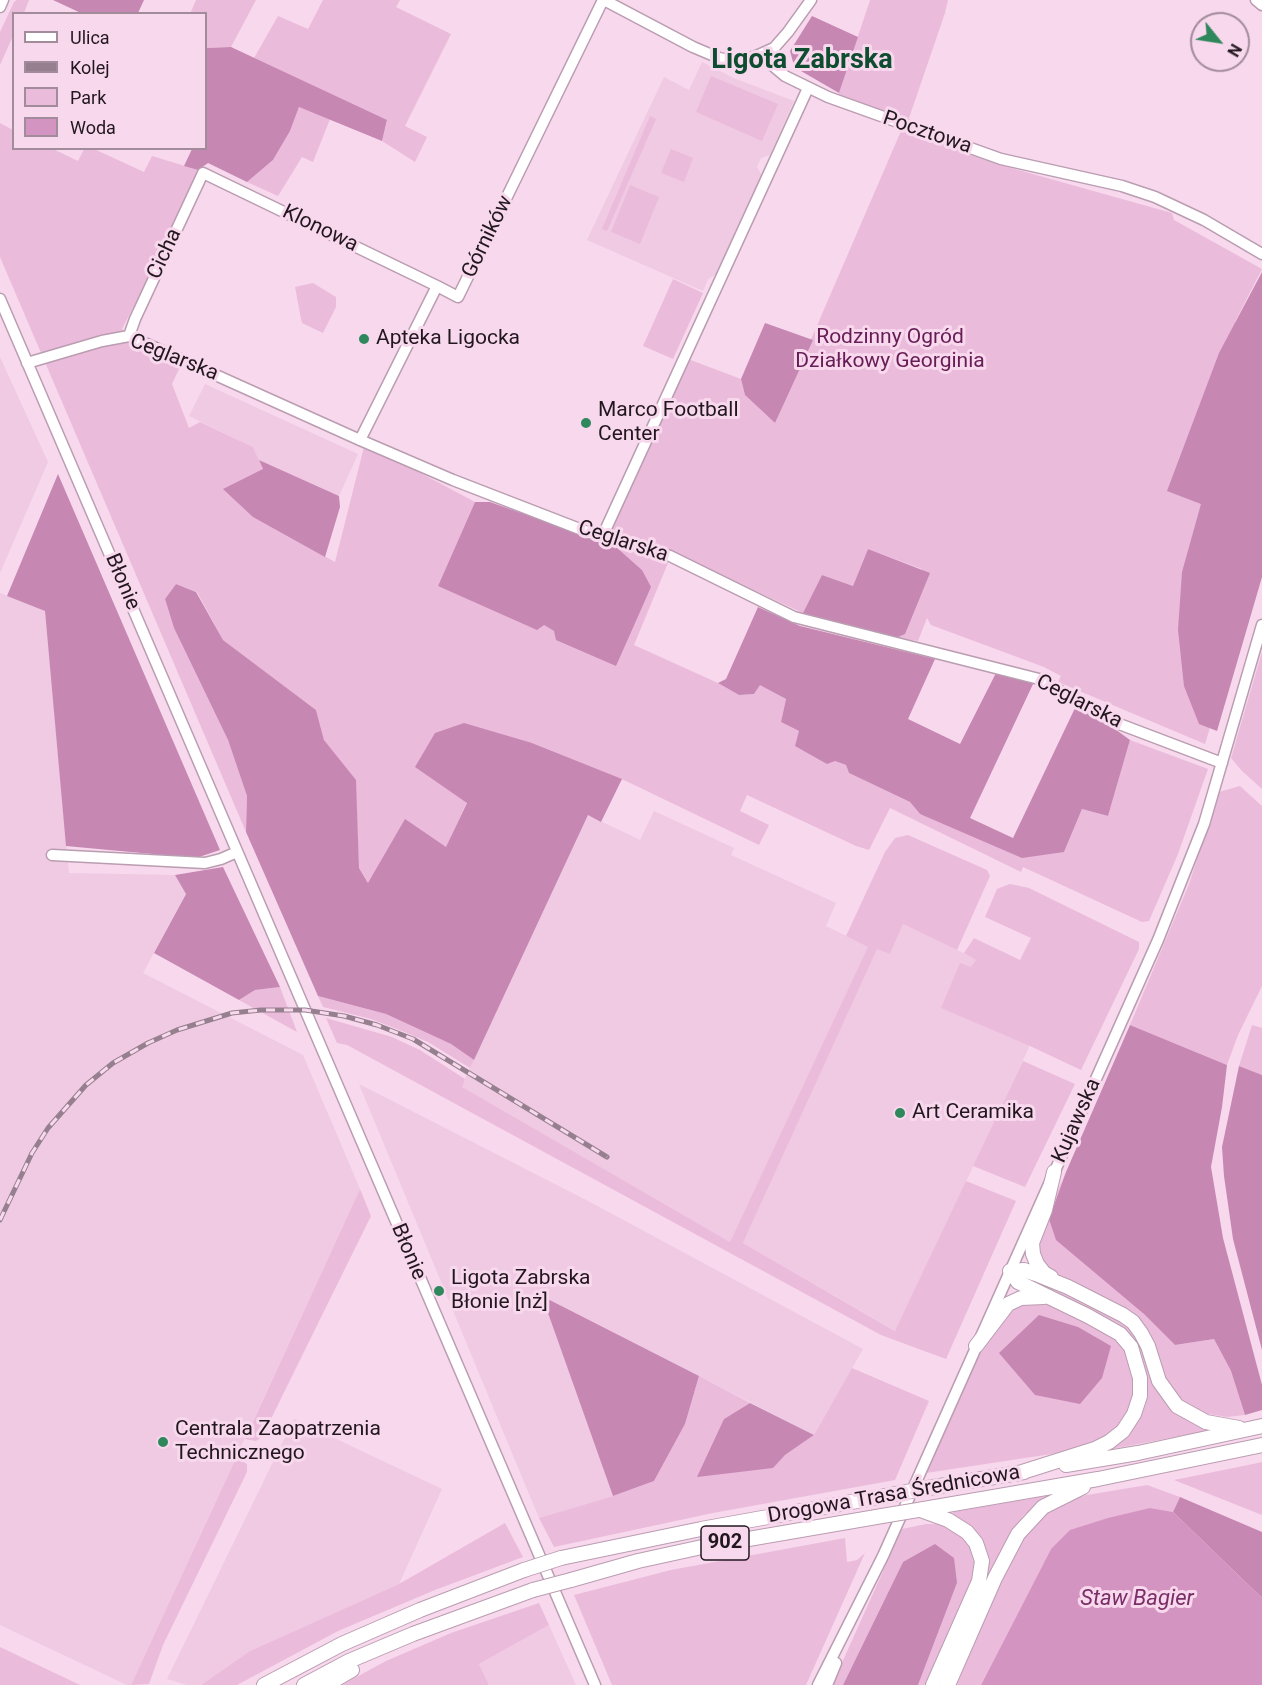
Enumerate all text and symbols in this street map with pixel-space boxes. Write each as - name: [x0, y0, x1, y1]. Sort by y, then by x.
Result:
- legend: [12, 12, 207, 150]
- north arrow: [1190, 12, 1250, 72]
- text: Ulica: [70, 27, 110, 48]
- text: N: [1223, 41, 1245, 60]
- district label: Ligota Zabrska: [711, 45, 893, 77]
- text: Kolej: [70, 57, 110, 78]
- text: Park: [70, 87, 106, 108]
- street label: Pocztowa: [879, 106, 975, 160]
- text: Woda: [70, 117, 116, 138]
- street label: Górników: [457, 192, 519, 282]
- street label: Klonowa: [278, 200, 362, 258]
- street label: Cicha: [142, 225, 188, 283]
- park label: Rodzinny Ogród Działkowy Georginia: [795, 325, 985, 375]
- place label: Apteka Ligocka: [376, 326, 520, 352]
- street label: Ceglarska: [126, 329, 222, 387]
- marker: Apteka Ligocka: [357, 332, 371, 346]
- place label: Marco Football Center: [598, 398, 738, 448]
- marker: Marco Football Center: [579, 416, 593, 430]
- street label: Ceglarska: [575, 516, 671, 568]
- street label: Błonie: [99, 550, 145, 614]
- street label: Ceglarska: [1032, 670, 1126, 734]
- street label: Kujawska: [1047, 1075, 1107, 1167]
- place label: Art Ceramika: [912, 1100, 1034, 1126]
- marker: Art Ceramika: [893, 1106, 907, 1120]
- street label: Błonie: [385, 1220, 431, 1284]
- place label: Ligota Zabrska Błonie [nż]: [451, 1266, 591, 1316]
- marker: Ligota Zabrska Błonie [nż]: [432, 1284, 446, 1298]
- place label: Centrala Zaopatrzenia Technicznego: [175, 1417, 381, 1467]
- marker: Centrala Zaopatrzenia Technicznego: [156, 1435, 170, 1449]
- street label: Drogowa Trasa Średnicowa: [766, 1460, 1022, 1530]
- road number: 902: [701, 1526, 749, 1560]
- water label: Staw Bagier: [1080, 1586, 1194, 1612]

